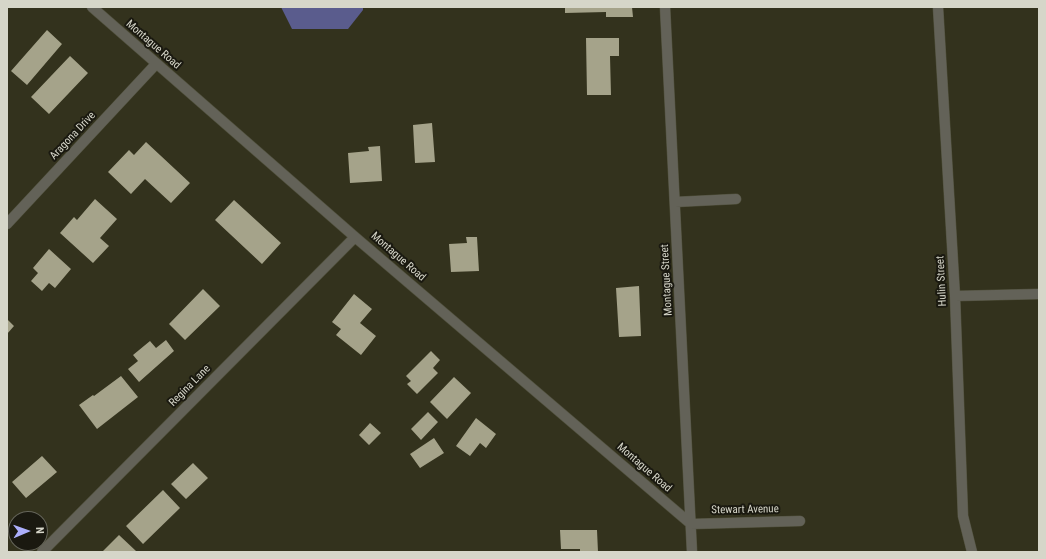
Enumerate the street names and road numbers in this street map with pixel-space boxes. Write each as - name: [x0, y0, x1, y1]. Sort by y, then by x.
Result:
- street label: Montague Road: [123, 18, 183, 72]
- street label: Aragona Drive: [47, 109, 99, 163]
- street label: Montague Road: [368, 230, 428, 284]
- street label: Montague Street: [659, 244, 675, 316]
- street label: Hulin Street: [934, 255, 950, 307]
- street label: Regina Lane: [167, 363, 213, 409]
- street label: Montague Road: [614, 441, 674, 495]
- street label: Stewart Avenue: [711, 503, 779, 517]

